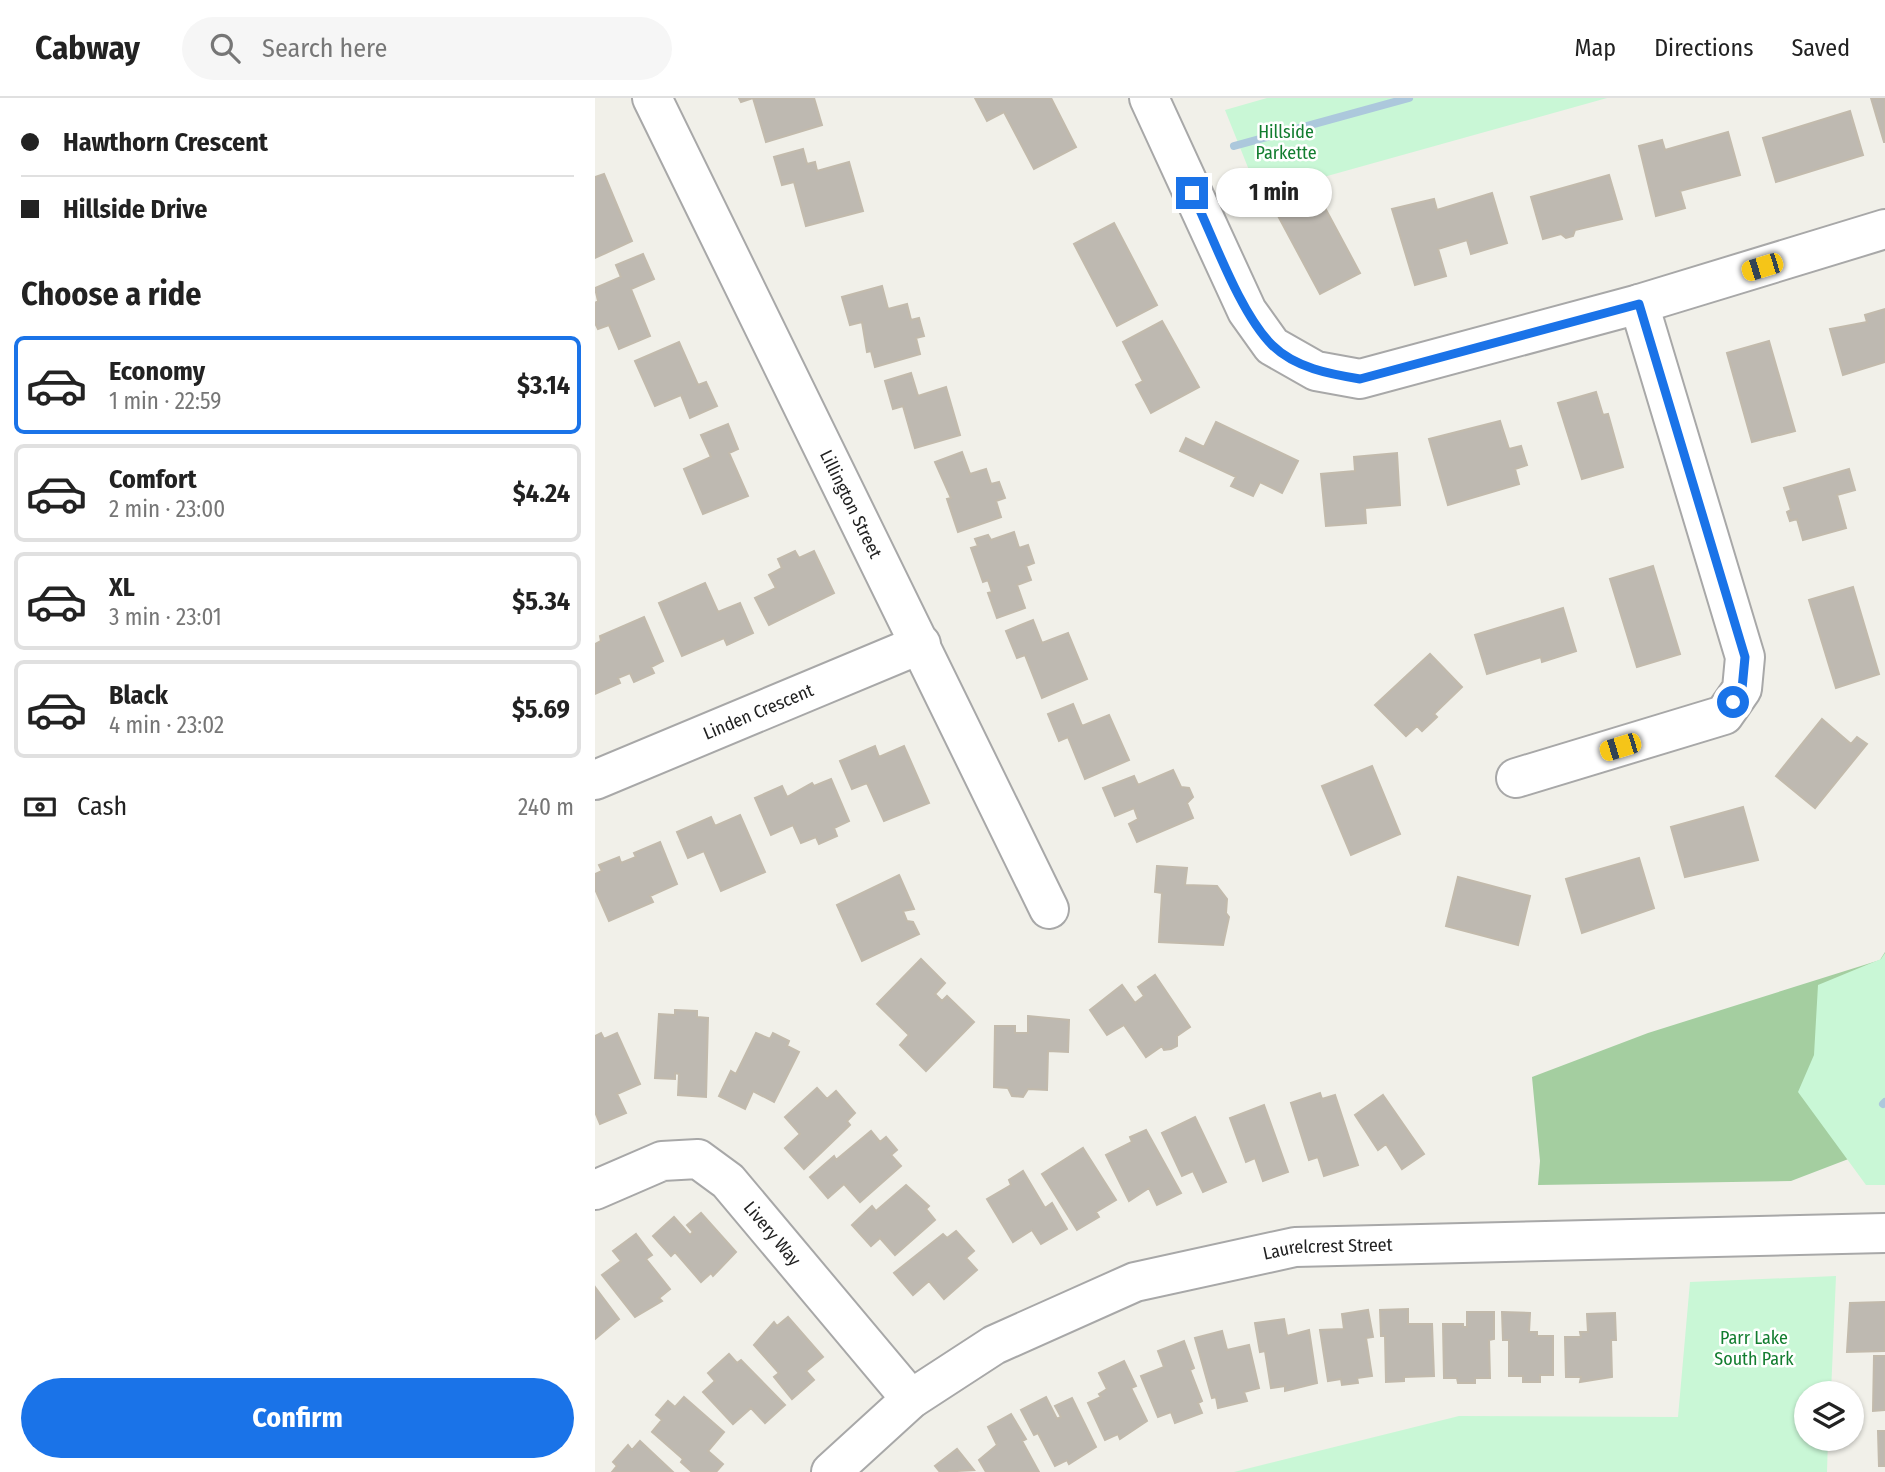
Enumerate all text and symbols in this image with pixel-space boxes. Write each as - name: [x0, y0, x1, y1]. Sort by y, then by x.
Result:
- search box: [182, 17, 672, 80]
- text: Cabway: [35, 28, 140, 68]
- icon: search: [206, 29, 244, 67]
- text: Search here: [262, 33, 387, 64]
- text: Map: [1575, 34, 1616, 62]
- text: Directions: [1654, 34, 1753, 62]
- text: Saved: [1791, 34, 1850, 62]
- park label: Hillside Parkette: [1255, 121, 1317, 164]
- text: Hawthorn Crescent: [63, 127, 268, 158]
- callout: 1 min: [1217, 168, 1332, 217]
- route end: [1176, 177, 1208, 209]
- text: 1 min: [1249, 178, 1299, 206]
- text: Hillside Drive: [63, 194, 207, 225]
- car: [1739, 251, 1786, 283]
- text: Choose a ride: [21, 275, 202, 313]
- icon: car: [25, 354, 88, 417]
- text: Economy: [109, 356, 205, 387]
- text: $3.14: [517, 370, 570, 401]
- text: 1 min · 22:59: [109, 387, 221, 415]
- street label: Lillington Street: [815, 446, 887, 562]
- icon: car: [25, 462, 88, 525]
- text: Comfort: [109, 464, 197, 495]
- text: $4.24: [513, 478, 570, 509]
- text: 2 min · 23:00: [109, 495, 225, 523]
- icon: car: [25, 570, 88, 633]
- text: XL: [109, 572, 135, 603]
- text: $5.34: [512, 586, 570, 617]
- text: 3 min · 23:01: [109, 603, 222, 631]
- icon: car: [25, 678, 88, 741]
- street label: Linden Crescent: [700, 679, 817, 745]
- text: Black: [109, 680, 168, 711]
- route start: [1717, 686, 1749, 718]
- text: $5.69: [512, 694, 570, 725]
- text: 4 min · 23:02: [109, 711, 224, 739]
- car: [1597, 731, 1644, 763]
- icon: cash: [21, 788, 59, 826]
- text: Cash: [77, 791, 127, 822]
- text: 240 m: [518, 793, 574, 821]
- street label: Livery Way: [739, 1197, 806, 1270]
- street label: Laurelcrest Street: [1261, 1234, 1393, 1265]
- park label: Parr Lake South Park: [1714, 1327, 1794, 1370]
- button: Confirm: [21, 1378, 574, 1458]
- map controls: [1794, 1381, 1864, 1451]
- button: layers: [1794, 1381, 1864, 1451]

